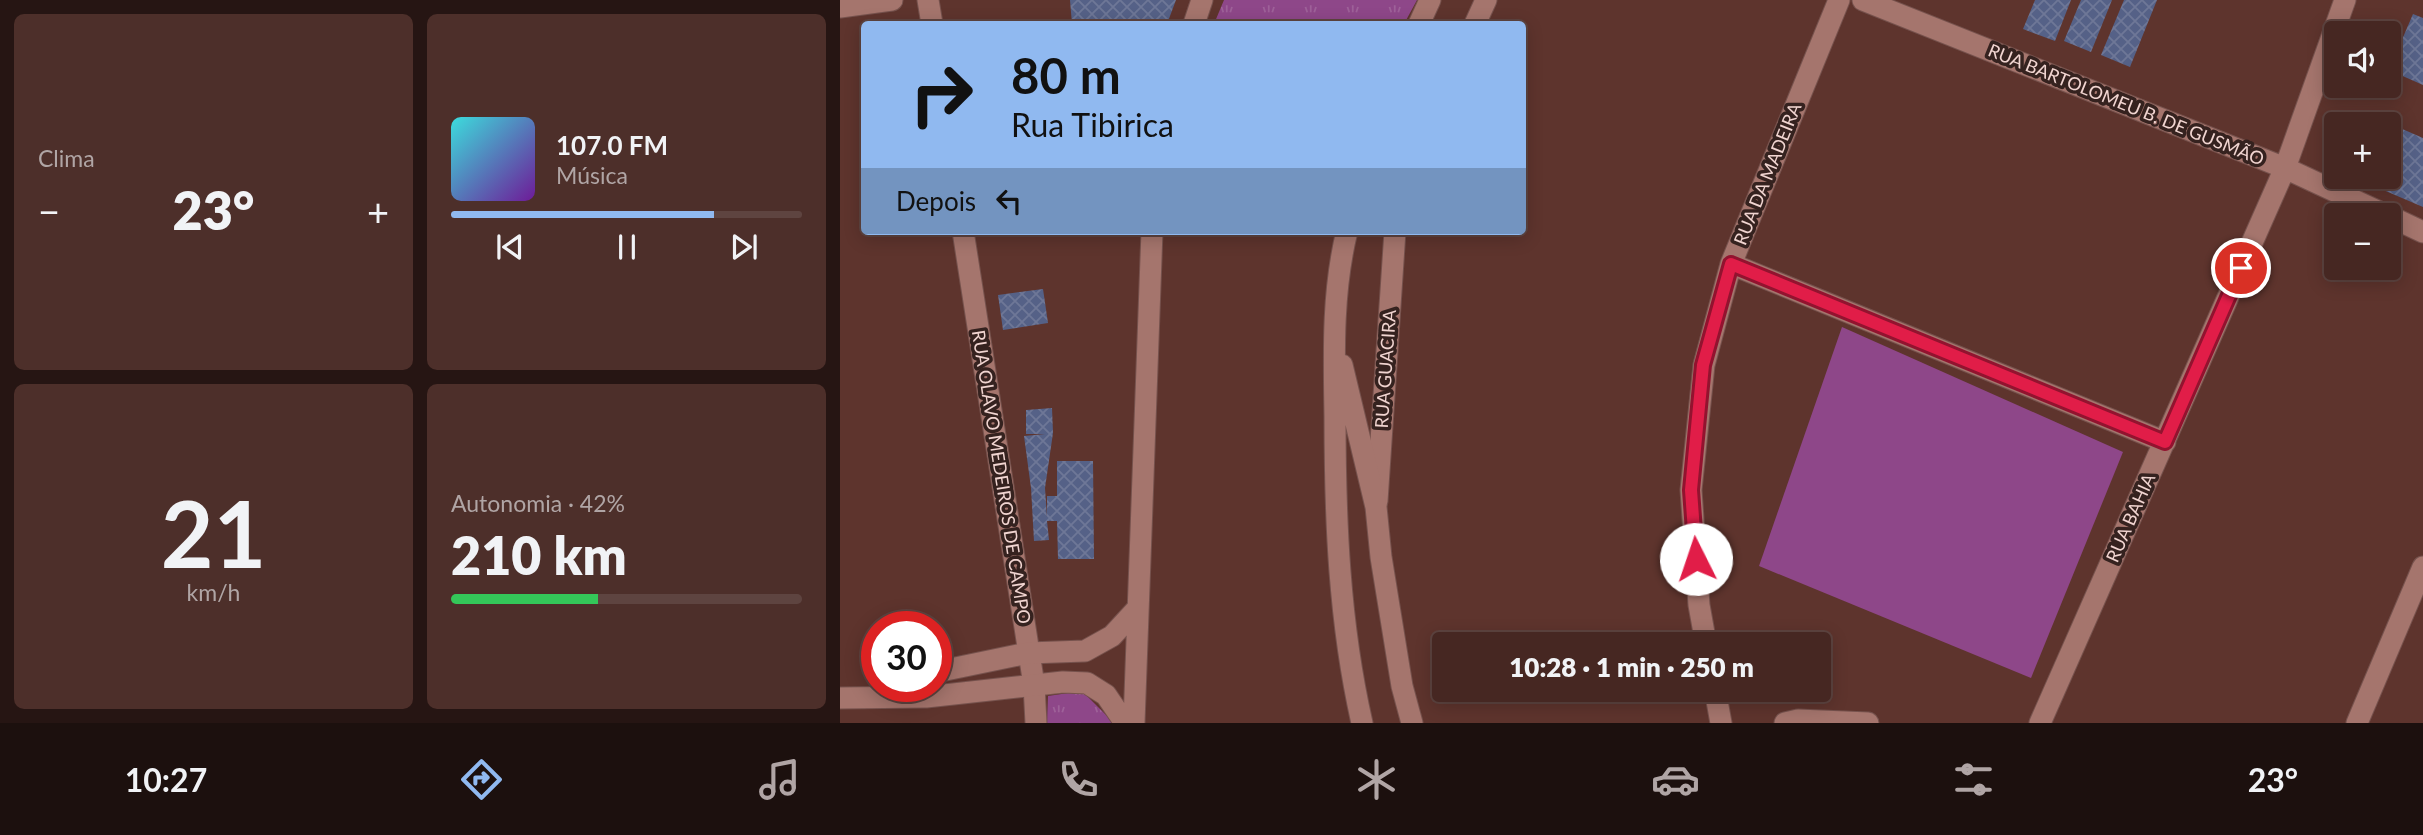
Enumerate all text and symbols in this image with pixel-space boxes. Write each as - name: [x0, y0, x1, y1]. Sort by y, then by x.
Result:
- map controls: [2324, 21, 2401, 280]
- button: sound: [2324, 21, 2401, 98]
- street label: RUA BARTOLOMEU B. DE GUSMÃO: [1985, 39, 2268, 170]
- text: 80 m: [1011, 46, 1121, 104]
- icon: right: [896, 49, 987, 140]
- street label: RUA DA MADEIRA: [1729, 99, 1806, 248]
- text: Rua Tibirica: [1011, 105, 1174, 144]
- button: +: [2324, 112, 2401, 189]
- text: 107.0 FM: [556, 129, 668, 161]
- text: Clima: [38, 144, 95, 172]
- text: Música: [556, 161, 628, 189]
- text: 23°: [173, 179, 254, 241]
- icon: left: [990, 182, 1028, 220]
- text: Depois: [896, 185, 976, 217]
- text: −: [38, 188, 60, 234]
- text: +: [367, 188, 389, 234]
- button: −: [2324, 203, 2401, 280]
- icon: previous: [491, 228, 529, 266]
- icon: pause: [608, 228, 646, 266]
- icon: next: [725, 228, 763, 266]
- pin: [2211, 238, 2271, 298]
- icon: arrive: [2222, 249, 2260, 287]
- street label: RUA GUACIRA: [1370, 308, 1400, 429]
- street label: RUA OLAVO MEDEIROS DE CAMPO: [968, 328, 1036, 625]
- street label: RUA BAHIA: [2101, 469, 2160, 565]
- text: 21: [161, 478, 266, 587]
- text: Autonomia · 42%: [451, 489, 625, 517]
- position arrow: [1659, 522, 1733, 596]
- text: 210 km: [451, 524, 627, 586]
- text: km/h: [187, 578, 240, 606]
- speed limit sign: 30: [861, 611, 952, 702]
- text: 10:28 · 1 min · 250 m: [1509, 651, 1754, 683]
- icon: directions: [457, 755, 506, 804]
- icon: music: [755, 755, 804, 804]
- icon: phone: [1054, 755, 1103, 804]
- icon: climate: [1352, 755, 1401, 804]
- icon: car: [1651, 755, 1700, 804]
- icon: filters: [1949, 755, 1998, 804]
- text: 10:27: [125, 760, 207, 799]
- text: 23°: [2248, 760, 2298, 799]

